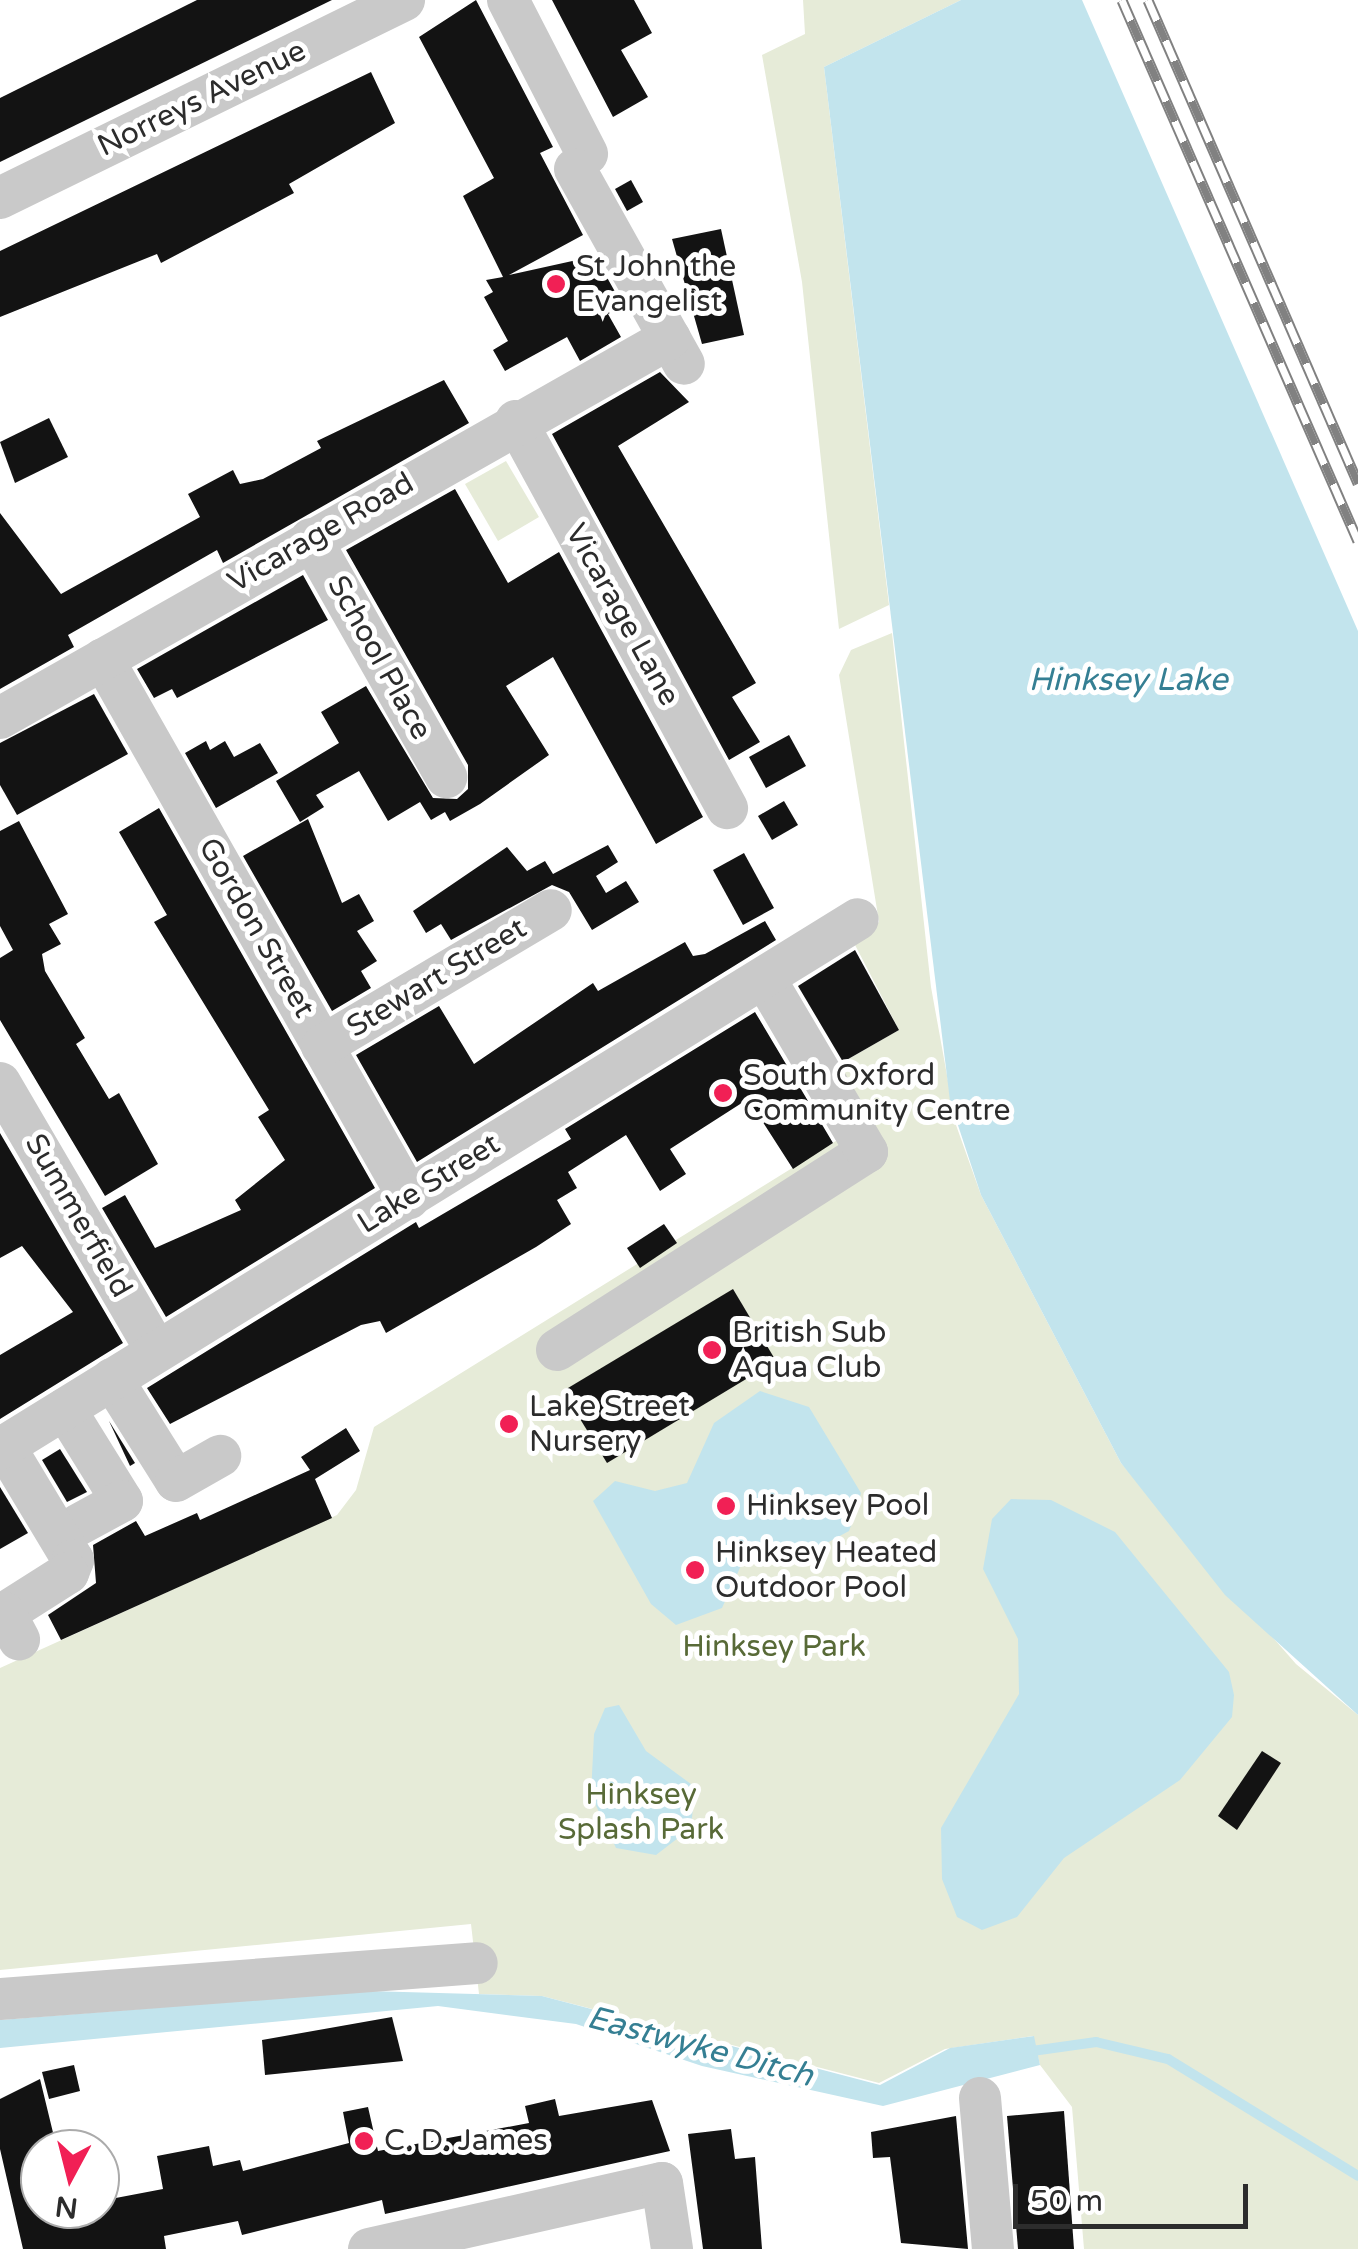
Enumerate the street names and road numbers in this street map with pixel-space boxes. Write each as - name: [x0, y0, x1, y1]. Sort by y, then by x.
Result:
- street label: Norreys Avenue: [92, 33, 312, 165]
- street label: Vicarage Road: [222, 465, 420, 601]
- street label: Vicarage Lane: [557, 518, 687, 712]
- street label: School Place: [319, 570, 439, 746]
- street label: Gordon Street: [190, 832, 322, 1024]
- street label: Stewart Street: [341, 910, 533, 1046]
- street label: Lake Street: [351, 1126, 507, 1242]
- street label: Summerfield: [17, 1128, 139, 1304]

